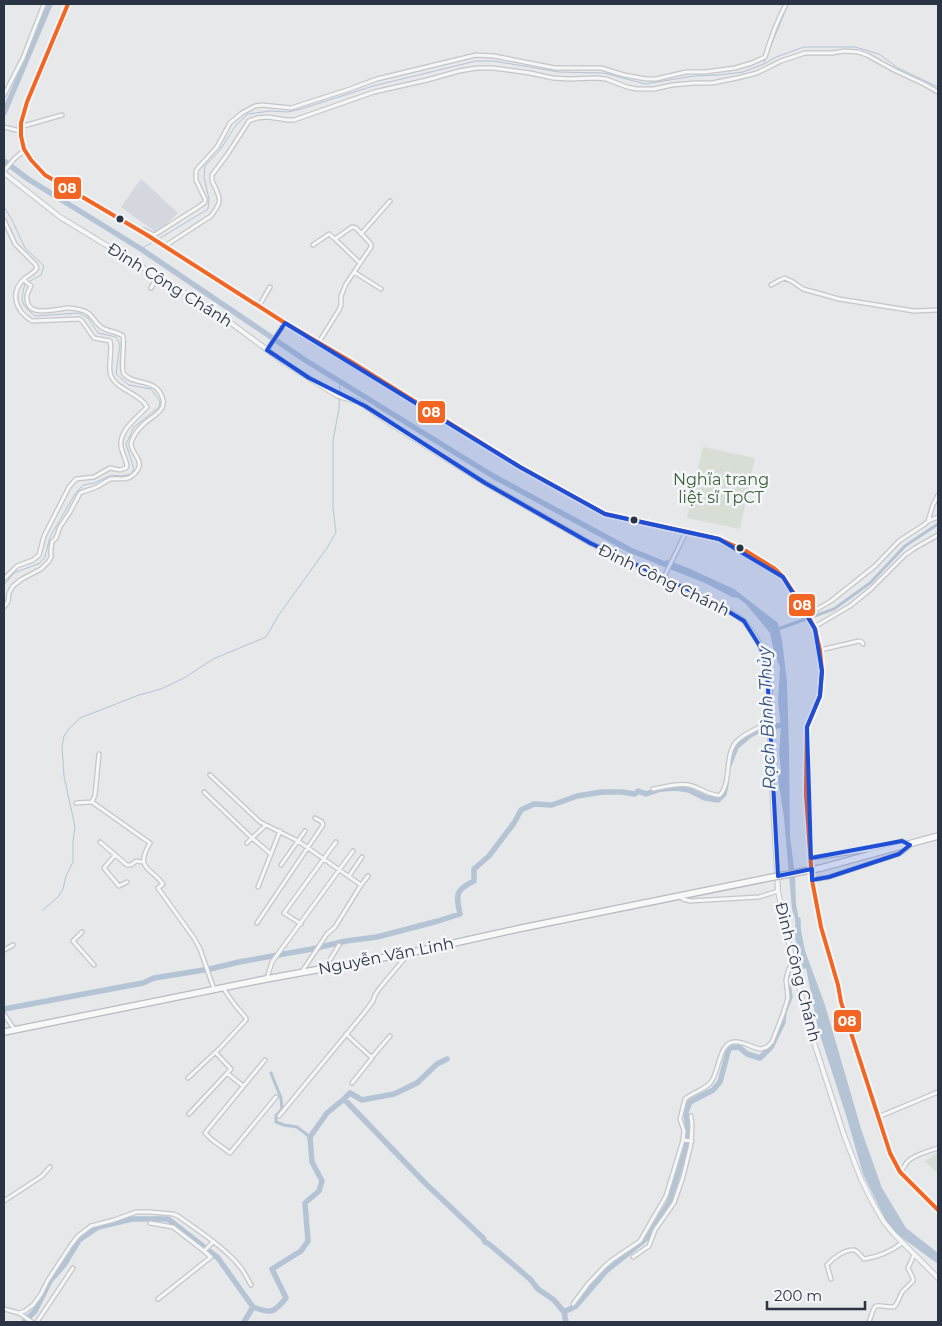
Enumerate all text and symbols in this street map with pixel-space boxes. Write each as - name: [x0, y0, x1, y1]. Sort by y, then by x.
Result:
- line badge: 08: [53, 176, 82, 200]
- text: 08: [58, 179, 76, 197]
- unlabelled marker: [115, 214, 125, 224]
- street label: Đinh Công Chánh: [104, 239, 236, 331]
- line badge: 08: [417, 400, 446, 424]
- text: 08: [422, 403, 440, 421]
- park label: Nghĩa trang liệt sĩ TpCT: [673, 470, 769, 507]
- unlabelled marker: [629, 515, 639, 525]
- street label: Đinh Công Chánh: [595, 540, 733, 620]
- unlabelled marker: [735, 543, 745, 553]
- line badge: 08: [788, 593, 816, 617]
- text: 08: [793, 596, 811, 614]
- water label: Rạch Bình Thủy: [753, 645, 781, 790]
- street label: Đinh Công Chánh: [771, 900, 825, 1044]
- street label: Nguyễn Văn Linh: [317, 934, 455, 978]
- line badge: 08: [833, 1009, 862, 1033]
- text: 08: [838, 1012, 856, 1030]
- scale bar: [767, 1278, 864, 1310]
- text: 200 m: [774, 1286, 822, 1305]

